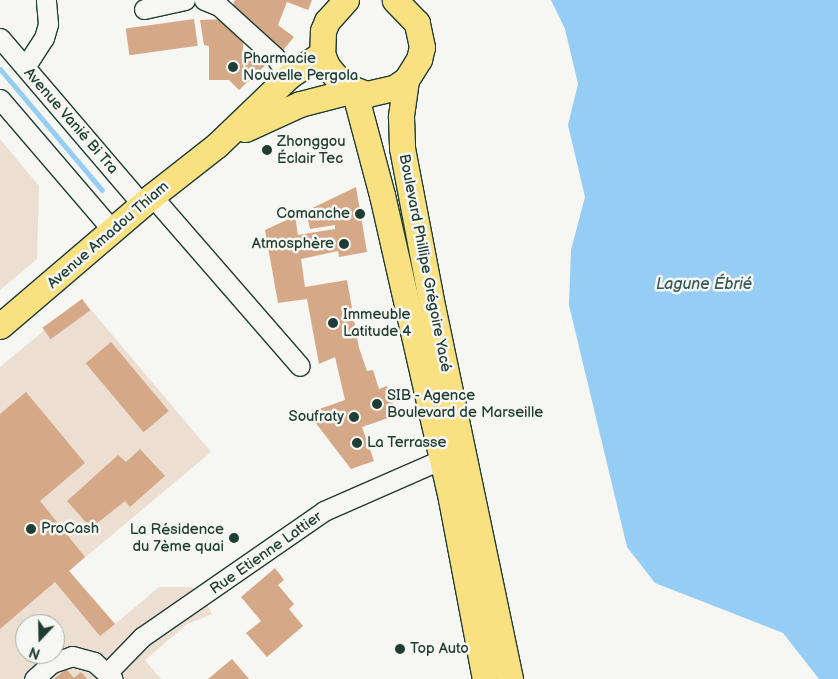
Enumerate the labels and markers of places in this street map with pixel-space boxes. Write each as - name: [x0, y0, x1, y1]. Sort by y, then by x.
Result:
- place label: Pharmacie Nouvelle Pergola: [243, 49, 358, 84]
- marker: Pharmacie Nouvelle Pergola: [227, 61, 239, 73]
- place label: Zhonggou Éclair Tec: [277, 132, 346, 167]
- marker: Zhonggou Éclair Tec: [261, 144, 273, 156]
- place label: Comanche: [276, 205, 350, 223]
- marker: Comanche: [354, 208, 366, 220]
- place label: Atmosphère: [252, 235, 334, 253]
- marker: Atmosphère: [338, 238, 350, 250]
- place label: Immeuble Latitude 4: [343, 305, 411, 340]
- marker: Immeuble Latitude 4: [327, 317, 339, 329]
- place label: SIB - Agence Boulevard de Marseille: [387, 386, 543, 421]
- marker: SIB - Agence Boulevard de Marseille: [371, 398, 383, 410]
- place label: Soufraty: [289, 408, 344, 426]
- marker: Soufraty: [348, 411, 360, 423]
- place label: La Terrasse: [367, 434, 447, 452]
- marker: La Terrasse: [351, 437, 363, 449]
- place label: ProCash: [41, 520, 99, 538]
- place label: La Résidence du 7ème quai: [130, 520, 224, 555]
- marker: ProCash: [25, 523, 37, 535]
- marker: La Résidence du 7ème quai: [228, 532, 240, 544]
- place label: Top Auto: [410, 640, 469, 658]
- marker: Top Auto: [394, 643, 406, 655]

